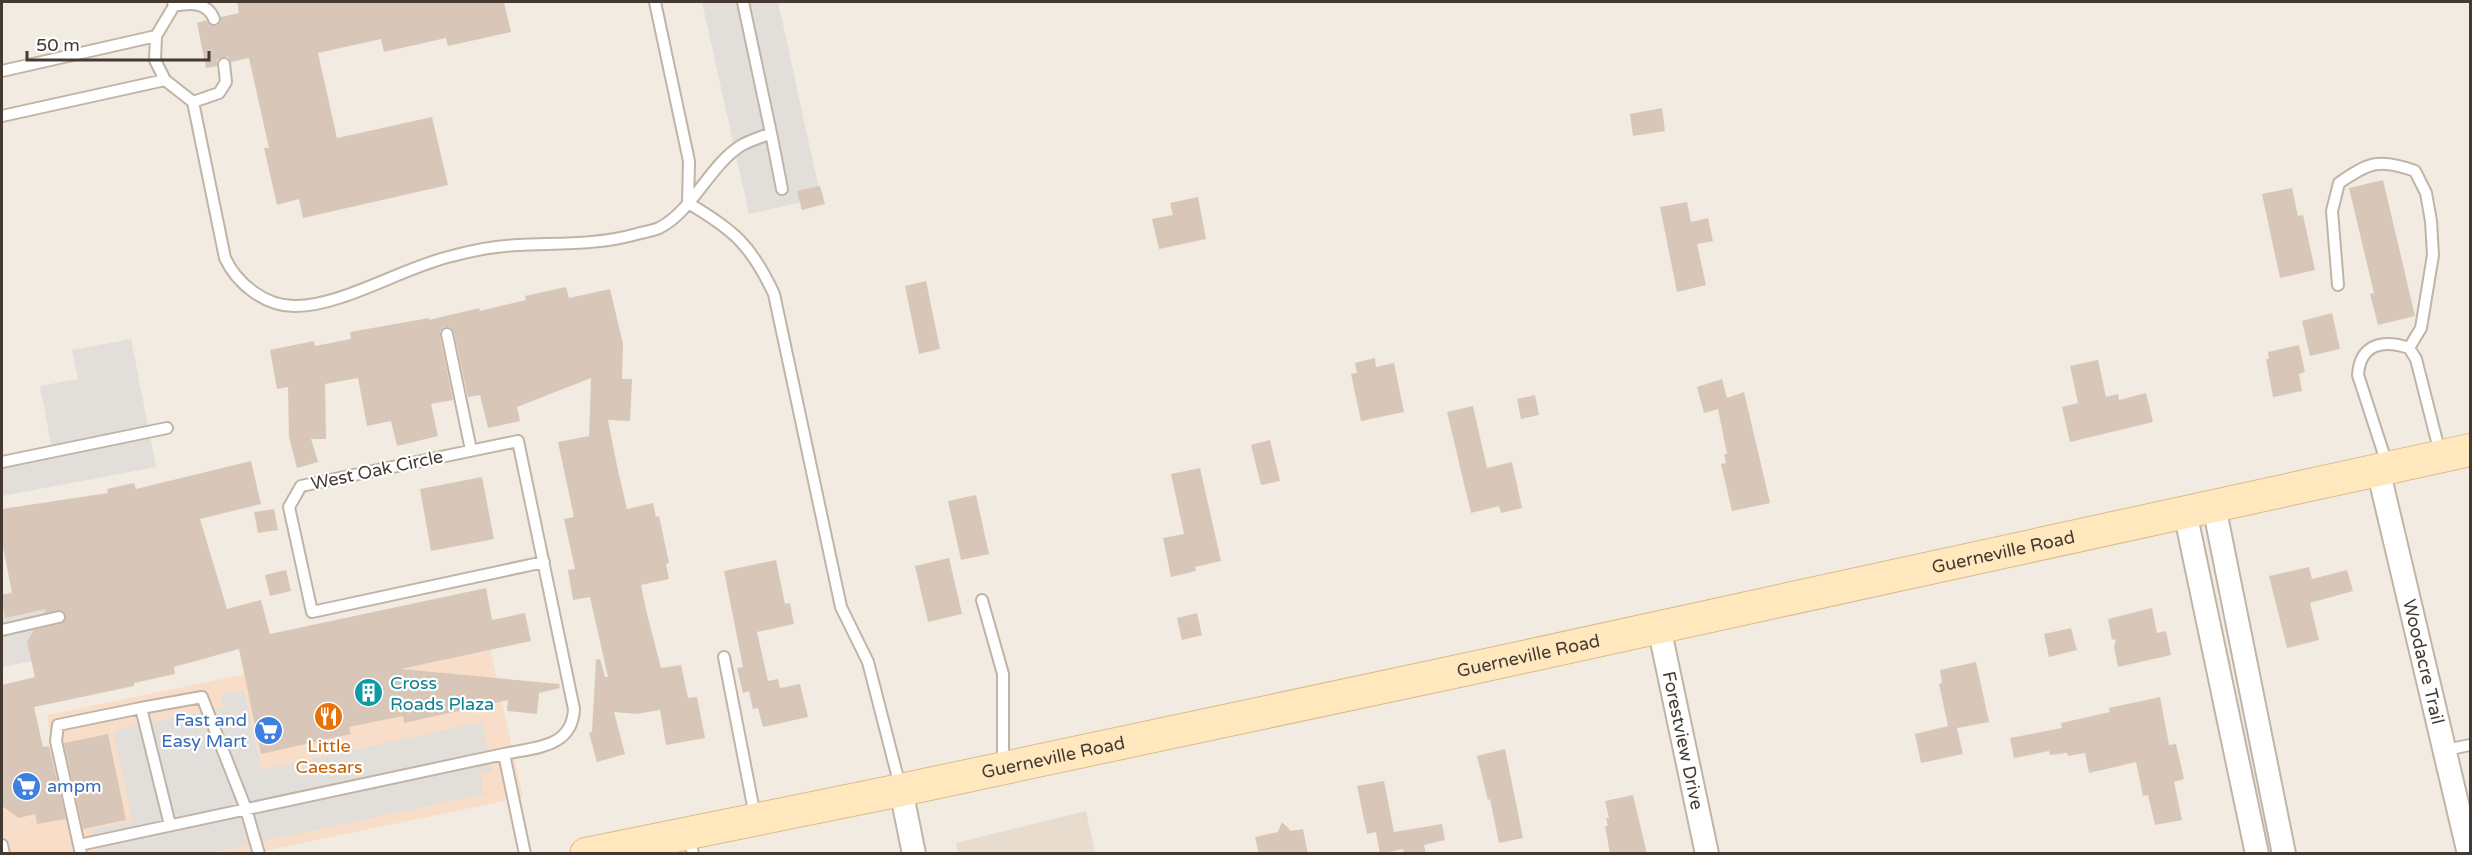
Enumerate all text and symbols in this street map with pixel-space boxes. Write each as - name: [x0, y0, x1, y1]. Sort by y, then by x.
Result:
- scale bar: [27, 24, 208, 62]
- text: 50 m: [36, 34, 80, 56]
- street label: West Oak Circle: [309, 445, 445, 495]
- street label: Guerneville Road: [1930, 526, 2077, 578]
- street label: Woodacre Trail: [2398, 597, 2449, 726]
- street label: Guerneville Road: [1455, 629, 1602, 682]
- street label: Forestview Drive: [1658, 669, 1708, 812]
- place label: Cross Roads Plaza: [390, 672, 494, 715]
- building icon: Cross Roads Plaza: [353, 677, 385, 709]
- restaurant icon: Little Caesars: [313, 701, 345, 733]
- place label: Fast and Easy Mart: [161, 709, 247, 752]
- supermarket icon: Fast and Easy Mart: [252, 714, 284, 746]
- street label: Guerneville Road: [979, 732, 1127, 784]
- place label: Little Caesars: [295, 735, 363, 778]
- supermarket icon: ampm: [10, 770, 42, 802]
- place label: ampm: [47, 775, 102, 797]

